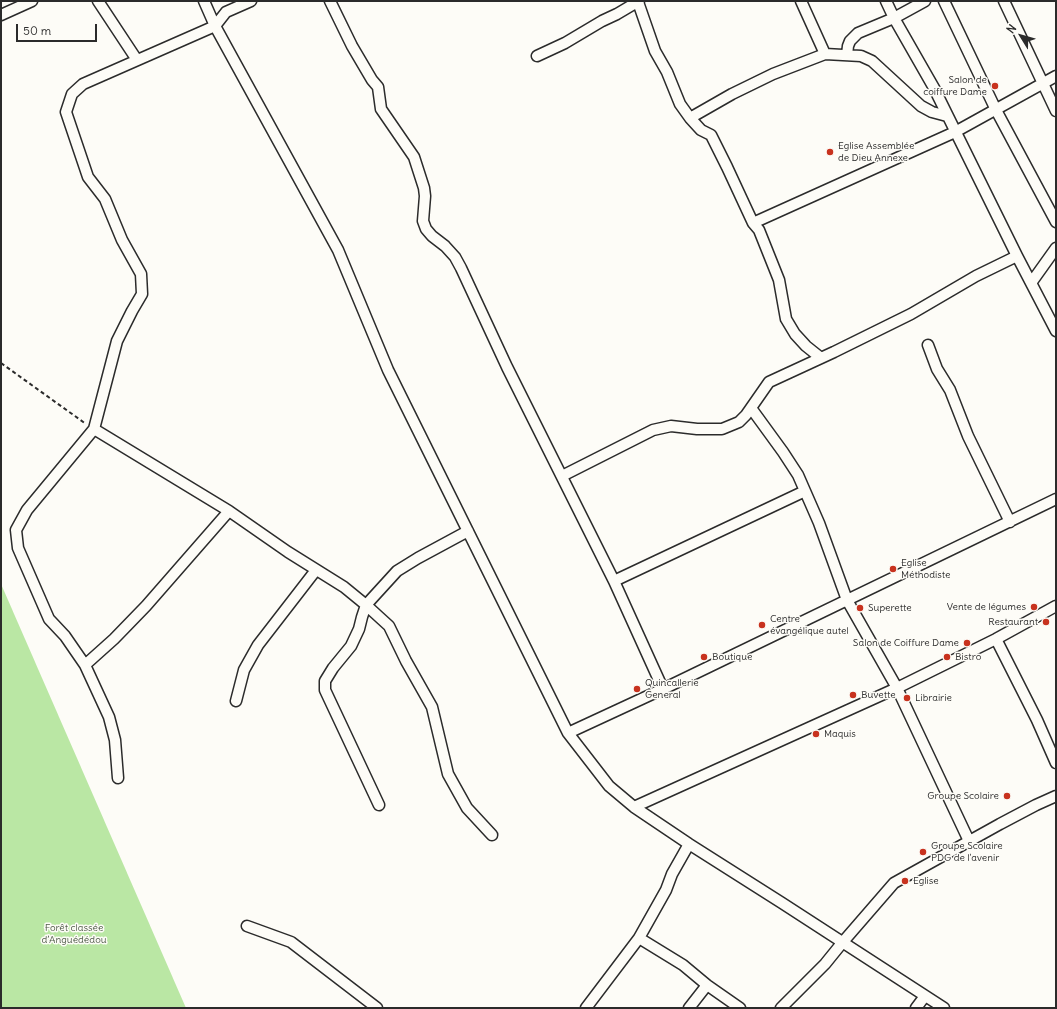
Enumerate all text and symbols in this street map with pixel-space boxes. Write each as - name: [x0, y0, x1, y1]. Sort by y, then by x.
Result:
- scale bar: [18, 16, 99, 42]
- north arrow: [1001, 16, 1041, 56]
- text: N: [1004, 22, 1019, 36]
- text: 50 m: [23, 23, 51, 38]
- place label: Salon de coiffure Dame: [923, 74, 987, 98]
- marker: Salon de coiffure Dame: [990, 81, 1000, 91]
- place label: Eglise Assemblée de Dieu Annexe: [838, 140, 914, 164]
- marker: Eglise Assemblée de Dieu Annexe: [825, 147, 835, 157]
- place label: Eglise Méthodiste: [901, 557, 951, 580]
- marker: Eglise Méthodiste: [888, 564, 898, 574]
- place label: Vente de légumes: [947, 601, 1026, 613]
- place label: Superette: [868, 602, 912, 614]
- marker: Vente de légumes: [1029, 602, 1039, 612]
- marker: Superette: [855, 603, 865, 613]
- place label: Centre évangélique autel: [770, 613, 849, 636]
- place label: Restaurant: [988, 616, 1038, 628]
- marker: Restaurant: [1041, 617, 1051, 627]
- marker: Centre évangélique autel: [757, 620, 767, 630]
- place label: Salon de Coiffure Dame: [853, 637, 959, 649]
- marker: Salon de Coiffure Dame: [962, 638, 972, 648]
- place label: Boutique: [712, 651, 752, 663]
- place label: Bistro: [955, 651, 981, 663]
- marker: Boutique: [699, 652, 709, 662]
- marker: Bistro: [942, 652, 952, 662]
- place label: Quincallerie General: [645, 677, 699, 700]
- marker: Quincallerie General: [632, 684, 642, 694]
- place label: Buvette: [861, 689, 896, 701]
- marker: Buvette: [848, 690, 858, 700]
- place label: Librairie: [915, 692, 952, 704]
- marker: Librairie: [902, 693, 912, 703]
- place label: Maquis: [824, 728, 856, 740]
- marker: Maquis: [811, 729, 821, 739]
- place label: Groupe Scolaire: [927, 790, 999, 802]
- marker: Groupe Scolaire: [1002, 791, 1012, 801]
- place label: Groupe Scolaire PDG de l'avenir: [931, 840, 1003, 864]
- marker: Groupe Scolaire PDG de l'avenir: [918, 847, 928, 857]
- place label: Eglise: [913, 875, 939, 887]
- marker: Eglise: [900, 876, 910, 886]
- park label: Forêt classée d’Anguédédou: [41, 922, 107, 946]

